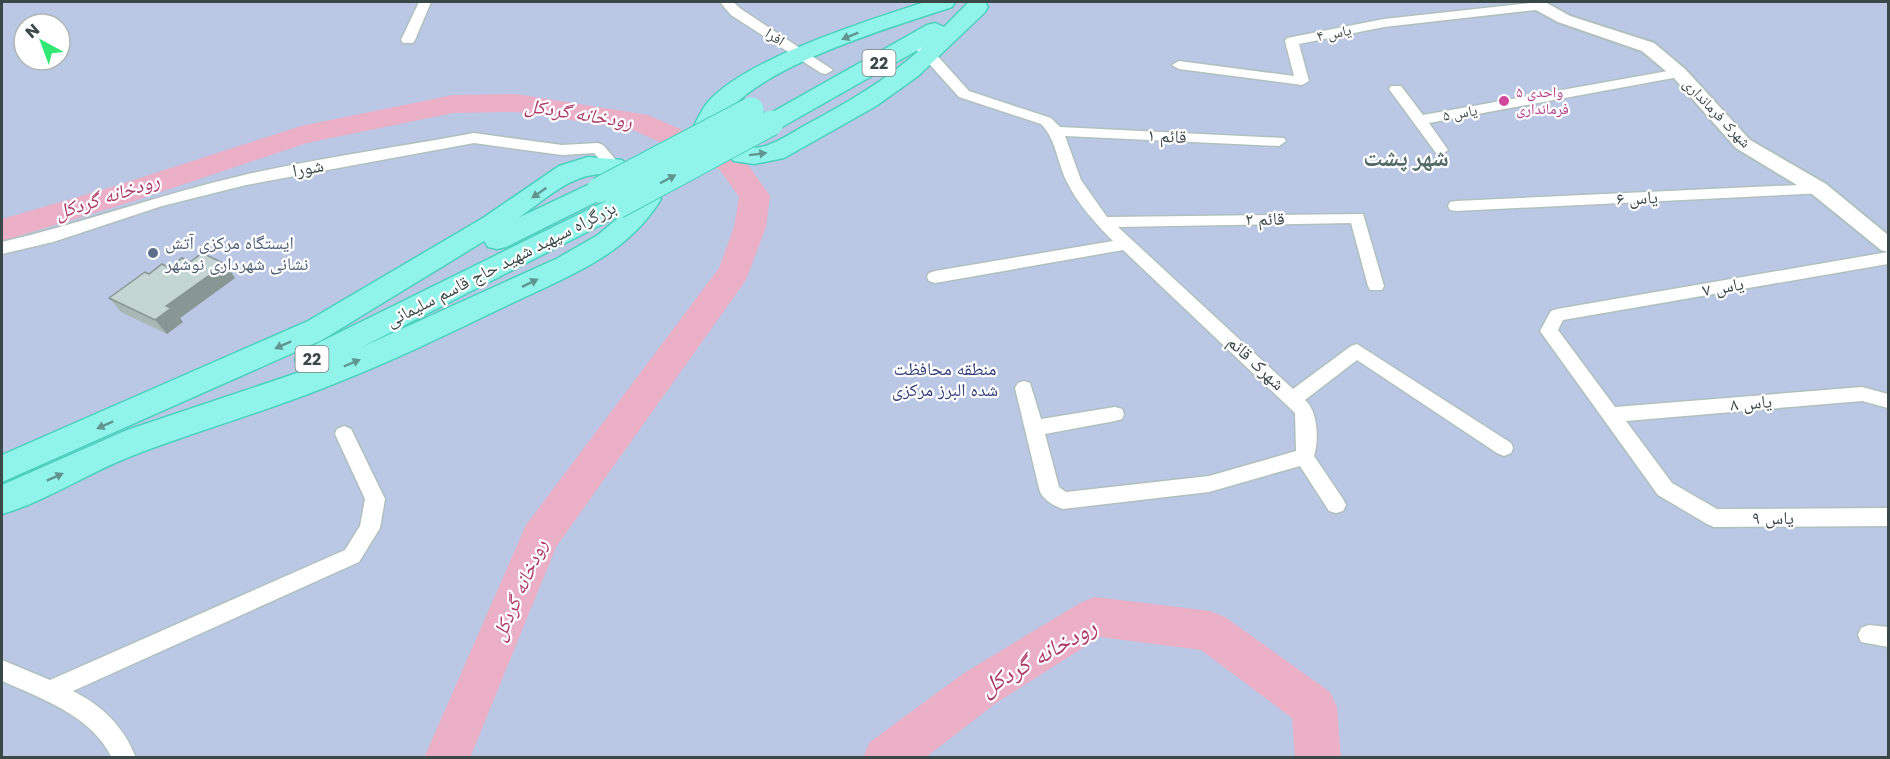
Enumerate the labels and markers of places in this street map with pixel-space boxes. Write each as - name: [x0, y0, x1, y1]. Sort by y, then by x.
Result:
- place label: ۵ واحدی فرمانداری: [1516, 81, 1569, 119]
- marker: ۵ واحدی فرمانداری: [1497, 94, 1511, 108]
- place label: ایستگاه مرکزی آتش نشانی شهرداری نوشهر: [164, 230, 309, 276]
- marker: ایستگاه مرکزی آتش نشانی شهرداری نوشهر: [146, 246, 160, 260]

